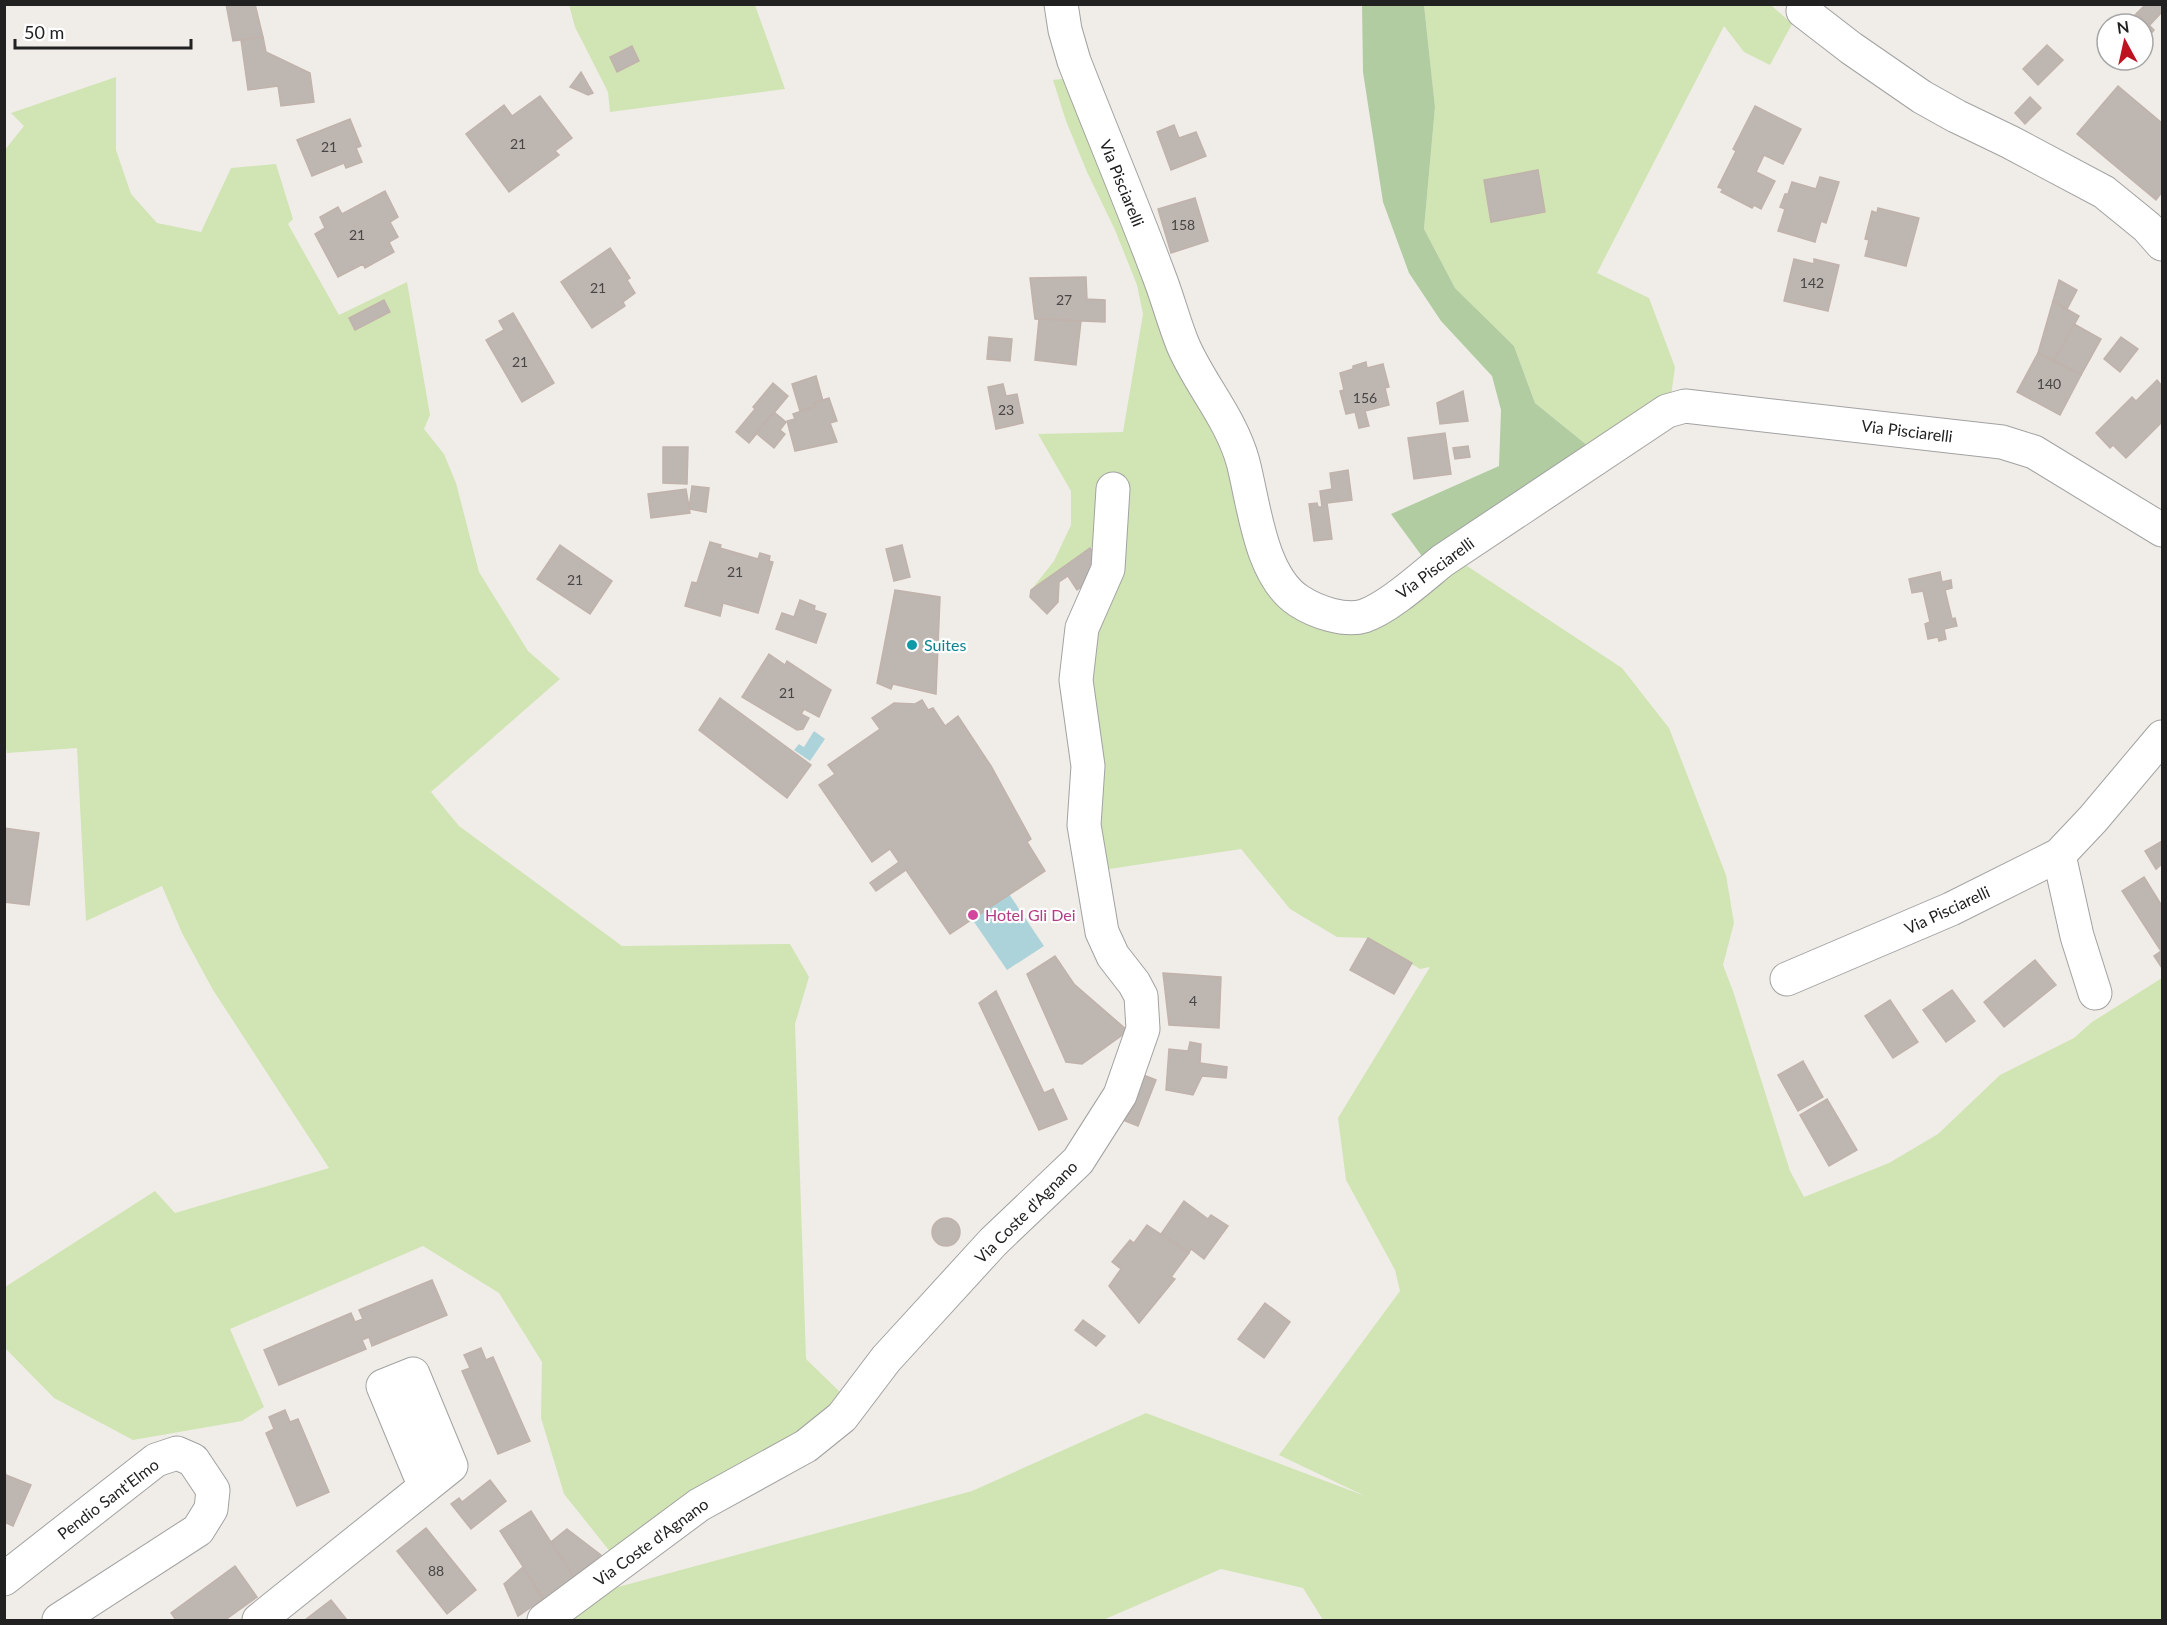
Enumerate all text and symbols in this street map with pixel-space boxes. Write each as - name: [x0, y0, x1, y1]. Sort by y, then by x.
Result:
- scale bar: [15, 12, 190, 50]
- north arrow: [2095, 12, 2155, 72]
- text: N: [2115, 16, 2130, 37]
- text: 50 m: [24, 21, 64, 43]
- house number: 21: [510, 135, 526, 152]
- street label: Via Pisciarelli: [1096, 137, 1148, 229]
- house number: 21: [321, 138, 337, 155]
- house number: 158: [1171, 216, 1195, 233]
- house number: 21: [349, 226, 365, 243]
- house number: 142: [1800, 274, 1824, 291]
- house number: 21: [590, 279, 606, 296]
- house number: 27: [1056, 291, 1072, 308]
- house number: 21: [512, 353, 528, 370]
- house number: 140: [2037, 375, 2061, 392]
- house number: 156: [1353, 389, 1377, 406]
- house number: 23: [998, 401, 1014, 418]
- street label: Via Pisciarelli: [1860, 415, 1954, 446]
- street label: Via Pisciarelli: [1392, 533, 1477, 602]
- house number: 21: [727, 563, 743, 580]
- house number: 21: [567, 571, 583, 588]
- place label: Suites: [924, 635, 966, 654]
- marker: Suites: [905, 638, 919, 652]
- house number: 21: [779, 684, 795, 701]
- street label: Via Pisciarelli: [1901, 882, 1992, 938]
- place label: Hotel Gli Dei: [985, 905, 1076, 924]
- marker: Hotel Gli Dei: [966, 908, 980, 922]
- house number: 4: [1189, 992, 1197, 1009]
- street label: Via Coste d'Agnano: [971, 1157, 1081, 1267]
- street label: Pendio Sant'Elmo: [53, 1454, 162, 1543]
- street label: Via Coste d'Agnano: [590, 1494, 712, 1589]
- house number: 88: [428, 1562, 444, 1579]

